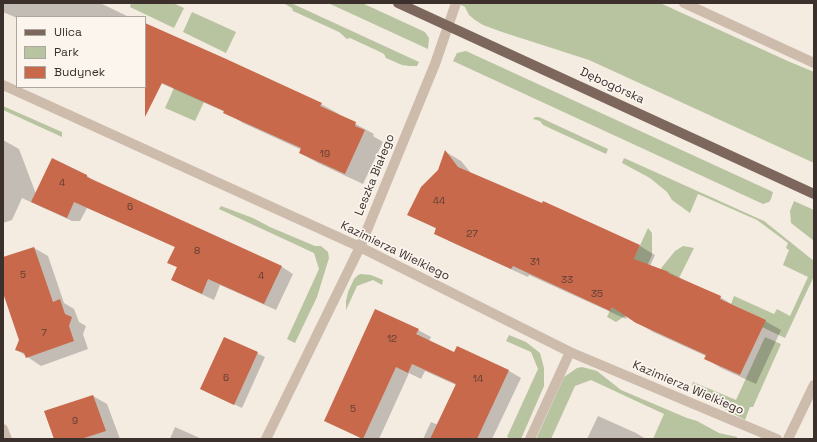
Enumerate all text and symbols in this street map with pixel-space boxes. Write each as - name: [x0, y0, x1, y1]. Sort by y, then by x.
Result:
- legend: [16, 16, 146, 88]
- text: Ulica: [54, 24, 82, 40]
- text: Park: [54, 44, 79, 60]
- text: Budynek: [54, 64, 105, 80]
- street label: Dębogórska: [578, 65, 646, 107]
- street label: Leszka Białego: [352, 132, 398, 218]
- house number: 19: [320, 148, 330, 160]
- house number: 4: [59, 177, 65, 189]
- house number: 44: [433, 195, 445, 207]
- house number: 6: [127, 201, 133, 213]
- street label: Kazimierza Wielkiego: [338, 218, 452, 284]
- house number: 27: [466, 228, 478, 240]
- house number: 8: [194, 245, 200, 257]
- house number: 31: [530, 256, 540, 268]
- house number: 5: [20, 269, 26, 281]
- house number: 4: [258, 270, 264, 282]
- house number: 33: [561, 274, 573, 286]
- house number: 35: [591, 288, 603, 300]
- house number: 7: [41, 327, 47, 339]
- house number: 12: [387, 333, 397, 345]
- street label: Kazimierza Wielkiego: [630, 358, 746, 418]
- house number: 6: [223, 372, 229, 384]
- house number: 14: [473, 373, 483, 385]
- house number: 5: [350, 403, 356, 415]
- house number: 9: [72, 415, 78, 427]

